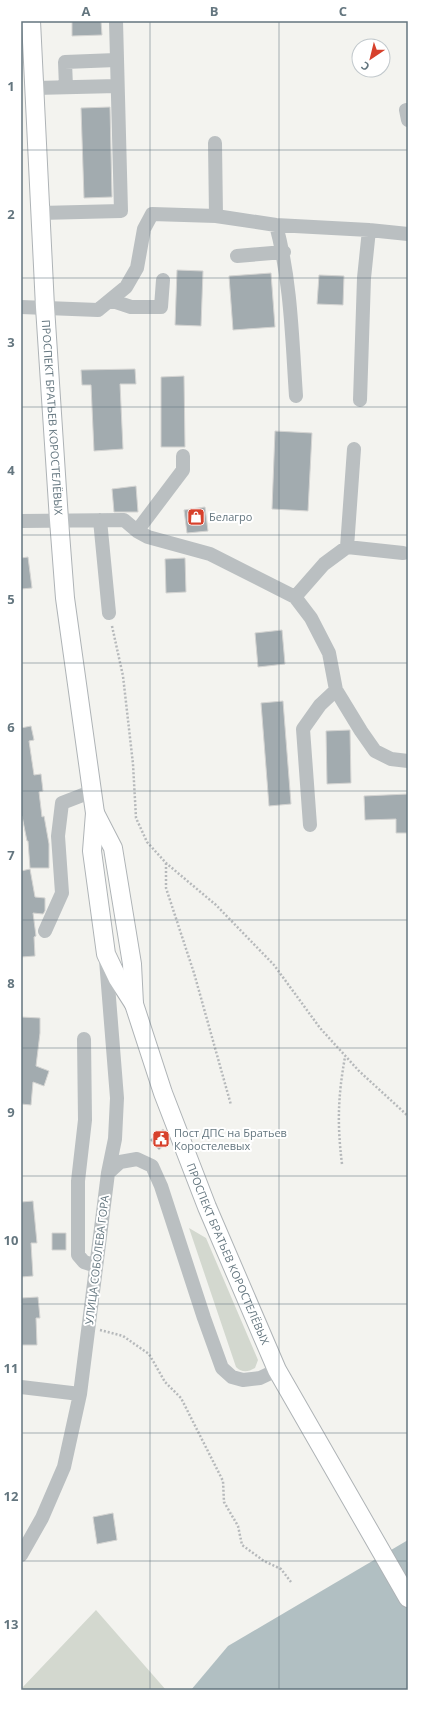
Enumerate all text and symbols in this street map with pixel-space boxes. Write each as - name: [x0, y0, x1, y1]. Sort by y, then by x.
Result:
- text: A: [82, 2, 91, 20]
- text: B: [210, 2, 219, 20]
- text: C: [339, 2, 347, 20]
- north arrow: [351, 38, 391, 78]
- text: С: [358, 58, 372, 75]
- text: 1: [7, 77, 15, 95]
- text: 2: [7, 205, 15, 223]
- street label: ПРОСПЕКТ БРАТЬЕВ КОРОСТЕЛЁВЫХ: [39, 319, 67, 516]
- text: 3: [7, 333, 15, 351]
- text: 4: [7, 461, 15, 479]
- shop icon: Белагро: [186, 507, 206, 527]
- place label: Белагро: [209, 509, 253, 524]
- text: 5: [7, 590, 15, 608]
- text: 6: [7, 718, 15, 736]
- text: 7: [7, 846, 15, 864]
- text: 8: [7, 974, 15, 992]
- text: 9: [7, 1103, 15, 1121]
- place label: Пост ДПС на Братьев Коростелевых: [174, 1125, 287, 1153]
- public building icon: Пост ДПС на Братьев Коростелевых: [151, 1129, 171, 1149]
- street label: ПРОСПЕКТ БРАТЬЕВ КОРОСТЕЛЁВЫХ: [184, 1161, 273, 1347]
- street label: УЛИЦА СОБОЛЕВА ГОРА: [81, 1194, 112, 1325]
- text: 10: [4, 1231, 18, 1249]
- text: 11: [4, 1359, 18, 1377]
- text: 12: [4, 1487, 19, 1505]
- text: 13: [4, 1615, 18, 1633]

